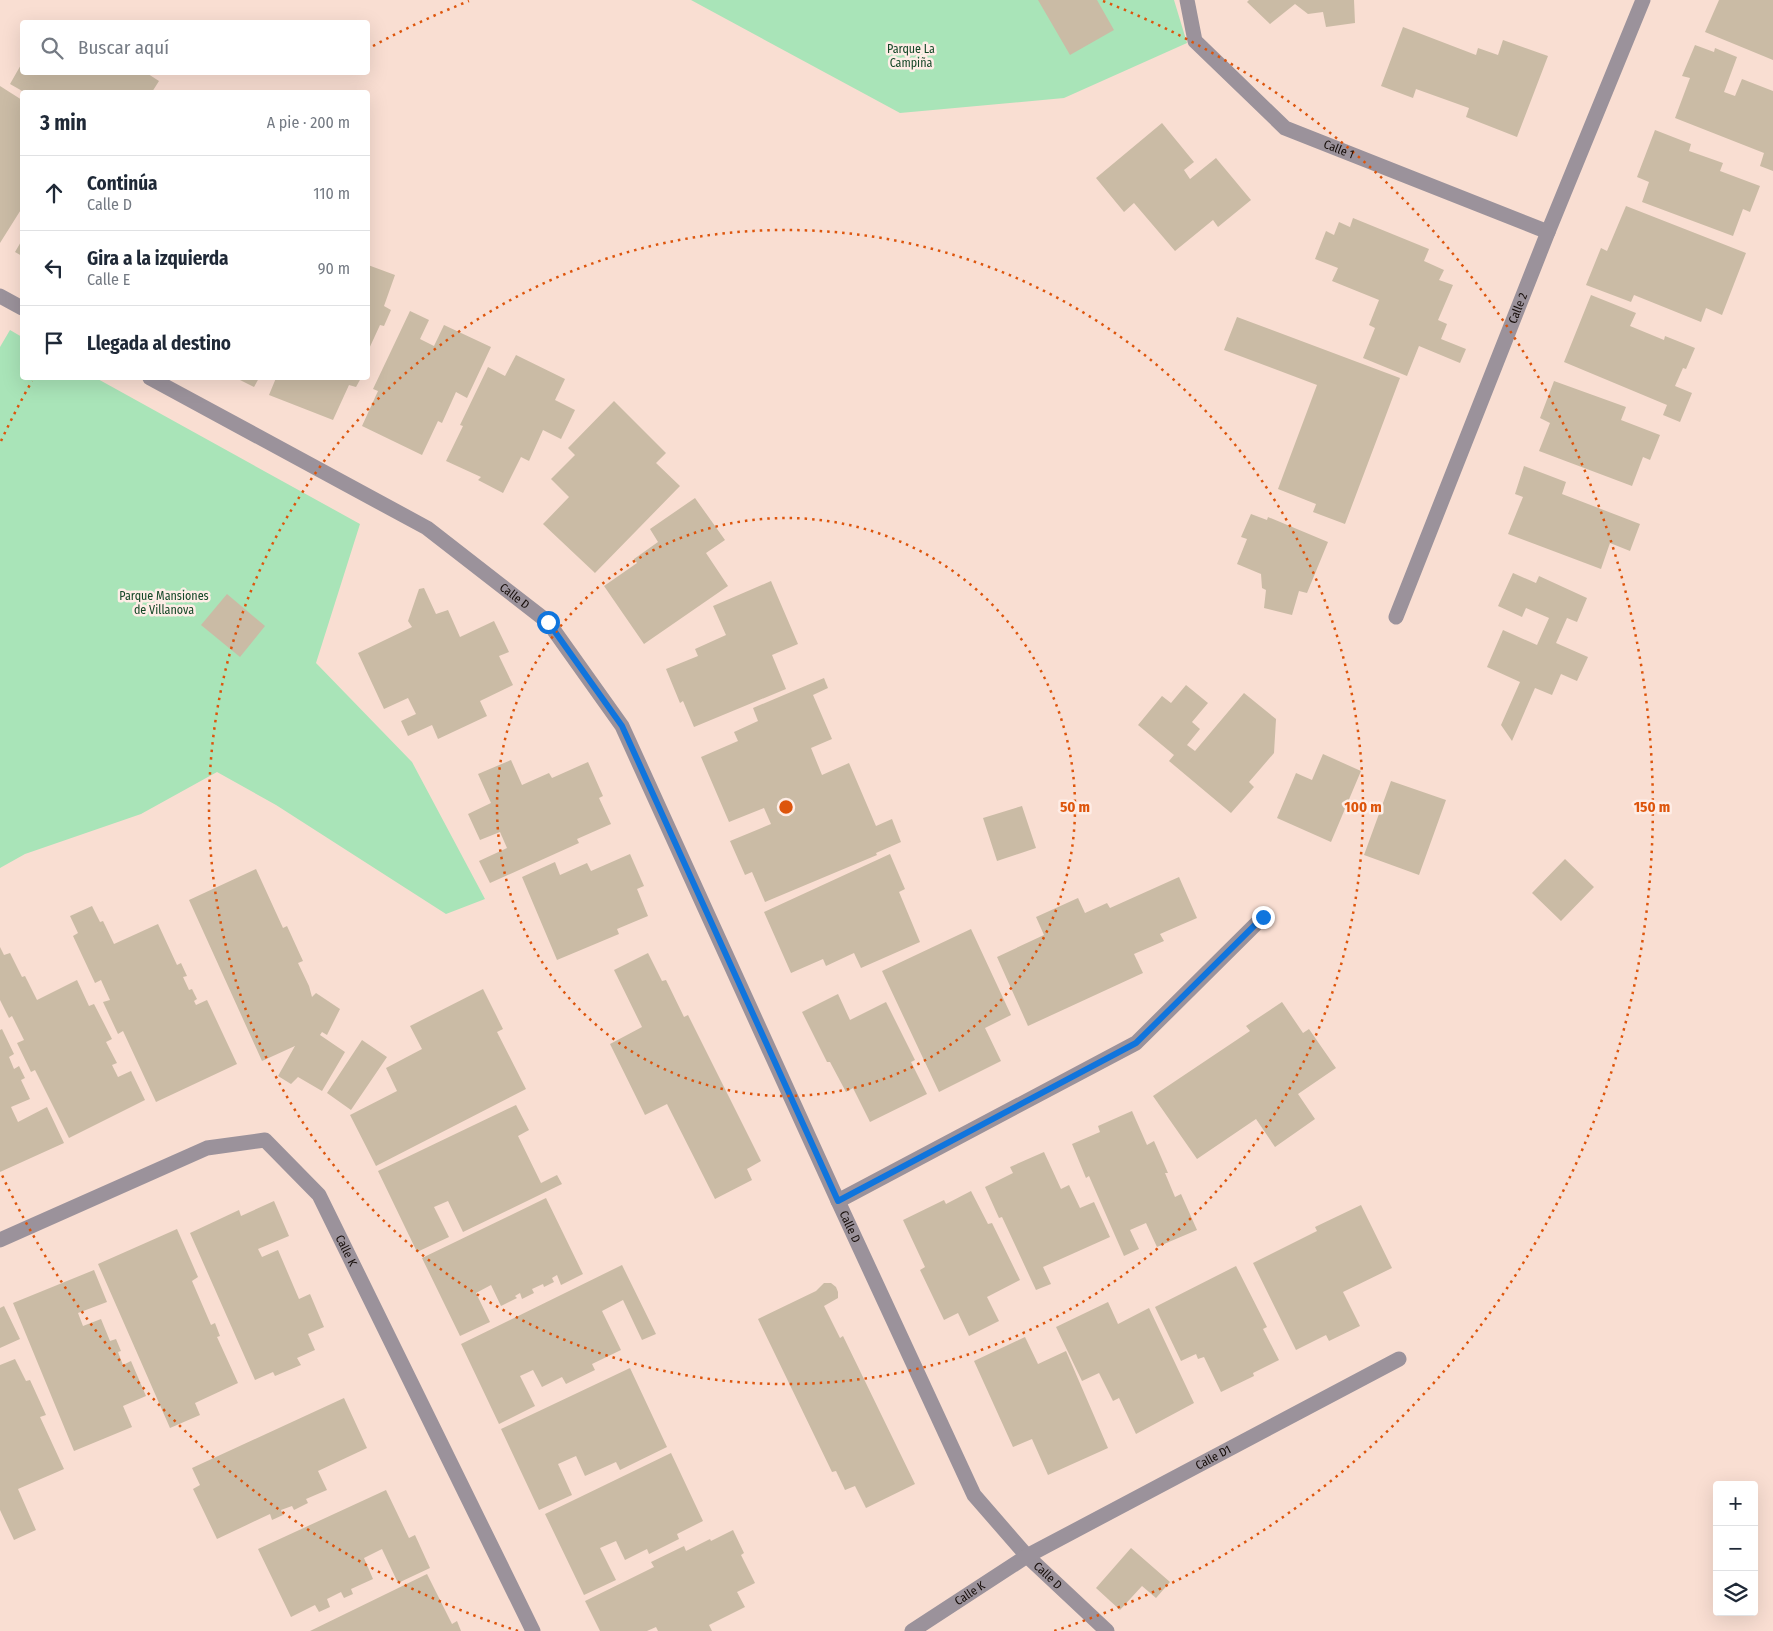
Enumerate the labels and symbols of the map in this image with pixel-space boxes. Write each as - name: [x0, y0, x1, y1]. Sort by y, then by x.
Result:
- park label: Parque La Campiña: [887, 42, 935, 70]
- street label: Calle 1: [1322, 137, 1356, 162]
- street label: Calle 2: [1506, 291, 1530, 326]
- street label: Calle D: [497, 580, 532, 612]
- park label: Parque Mansiones de Villanova: [119, 589, 209, 617]
- route start: [537, 611, 560, 634]
- centre of rings: [777, 798, 795, 816]
- text: 50 m: [1060, 798, 1090, 816]
- text: 100 m: [1344, 798, 1382, 816]
- text: 150 m: [1634, 798, 1670, 816]
- route end: [1252, 906, 1275, 929]
- street label: Calle D: [836, 1208, 863, 1245]
- street label: Calle K: [333, 1233, 360, 1269]
- street label: Calle D1: [1193, 1442, 1233, 1473]
- street label: Calle D: [1031, 1559, 1065, 1592]
- street label: Calle K: [952, 1578, 988, 1608]

